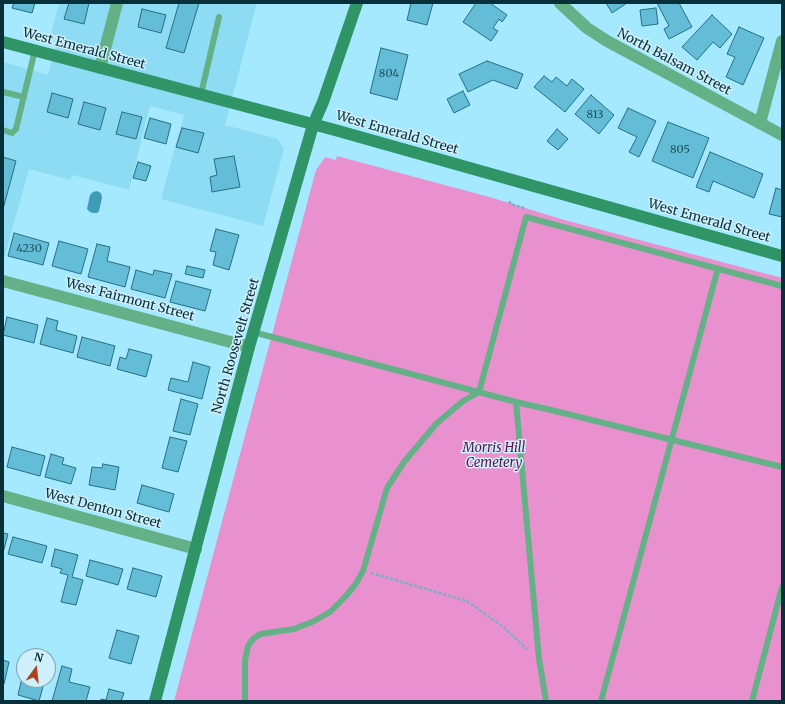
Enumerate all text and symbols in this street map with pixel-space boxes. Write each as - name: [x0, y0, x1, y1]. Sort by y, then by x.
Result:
- street label: West Emerald Street: [21, 25, 147, 73]
- street label: North Balsam Street: [614, 25, 734, 99]
- house number: 804: [379, 67, 399, 81]
- street label: West Emerald Street: [334, 108, 460, 158]
- house number: 813: [586, 108, 604, 122]
- house number: 805: [670, 143, 690, 157]
- street label: West Emerald Street: [646, 196, 772, 246]
- house number: 4230: [16, 242, 42, 256]
- street label: West Fairmont Street: [64, 275, 196, 325]
- street label: North Roosevelt Street: [209, 276, 263, 416]
- park label: Morris Hill Cemetery: [463, 440, 525, 471]
- street label: West Denton Street: [43, 486, 163, 532]
- north arrow: [16, 648, 56, 688]
- text: N: [33, 649, 45, 665]

